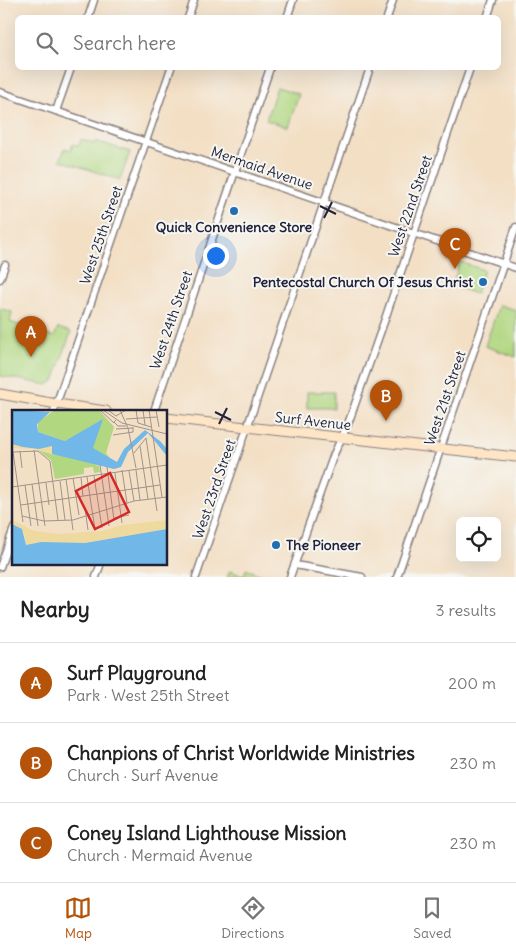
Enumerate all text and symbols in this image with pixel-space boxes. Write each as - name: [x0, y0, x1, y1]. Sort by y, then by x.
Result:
- search box: [15, 15, 501, 70]
- icon: search: [33, 29, 61, 57]
- text: Search here: [73, 31, 176, 55]
- street label: Mermaid Avenue: [209, 142, 315, 194]
- street label: West 22nd Street: [384, 152, 436, 259]
- street label: West 25th Street: [76, 183, 126, 287]
- marker: Quick Convenience Store: [228, 205, 240, 217]
- place label: Quick Convenience Store: [156, 218, 313, 236]
- pin: C: [439, 228, 471, 269]
- your location: [203, 243, 229, 269]
- street label: West 24th Street: [146, 268, 196, 372]
- place label: Pentecostal Church Of Jesus Christ: [253, 273, 473, 291]
- marker: Pentecostal Church Of Jesus Christ: [477, 276, 489, 288]
- pin: A: [15, 316, 47, 357]
- street label: West 21st Street: [420, 348, 470, 448]
- pin: B: [370, 380, 402, 421]
- street label: Surf Avenue: [274, 408, 352, 434]
- inset map: [12, 410, 168, 564]
- street label: West 23rd Street: [189, 437, 240, 541]
- map controls: [456, 517, 501, 562]
- button: locate: [456, 517, 501, 562]
- place label: The Pioneer: [286, 536, 361, 554]
- marker: The Pioneer: [270, 539, 282, 551]
- text: Nearby: [20, 596, 90, 623]
- text: 3 results: [436, 600, 496, 620]
- text: Surf Playground: [67, 661, 207, 685]
- text: A: [31, 673, 41, 693]
- text: 200 m: [448, 673, 496, 693]
- text: Park · West 25th Street: [67, 685, 229, 705]
- text: Chanpions of Christ Worldwide Ministries: [67, 741, 415, 765]
- text: B: [31, 753, 41, 773]
- text: 230 m: [450, 753, 496, 773]
- text: Church · Surf Avenue: [67, 765, 218, 785]
- text: Coney Island Lighthouse Mission: [67, 821, 347, 845]
- text: C: [31, 833, 41, 853]
- text: 230 m: [450, 833, 496, 853]
- text: Church · Mermaid Avenue: [67, 845, 253, 865]
- tab: Map: [64, 894, 92, 942]
- tab: Directions: [221, 894, 284, 942]
- tab: Saved: [413, 894, 452, 942]

